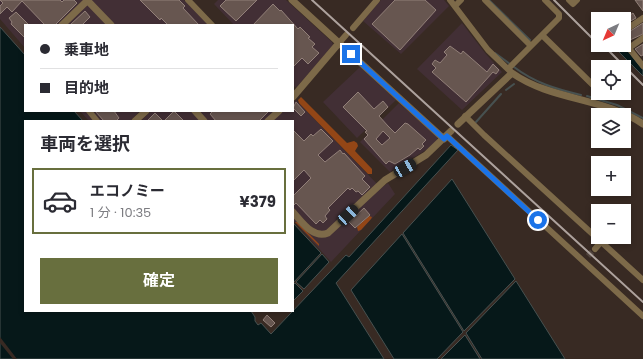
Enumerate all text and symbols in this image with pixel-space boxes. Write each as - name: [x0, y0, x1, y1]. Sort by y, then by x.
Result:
- north arrow: [591, 12, 631, 52]
- map controls: [591, 12, 631, 244]
- text: 乗車地: [64, 39, 109, 60]
- route end: [342, 45, 360, 63]
- button: locate: [591, 60, 631, 100]
- text: 目的地: [64, 77, 109, 98]
- button: layers: [591, 108, 631, 148]
- text: 車両を選択: [40, 131, 130, 156]
- button: +: [591, 156, 631, 196]
- car: [392, 157, 418, 179]
- text: エコノミー: [90, 180, 165, 201]
- icon: car: [42, 183, 78, 219]
- text: ¥379: [240, 191, 276, 212]
- car: [335, 202, 361, 228]
- text: 1 分 · 10:35: [90, 203, 151, 222]
- button: −: [591, 204, 631, 244]
- route start: [529, 211, 547, 229]
- button: 確定: [40, 258, 278, 304]

